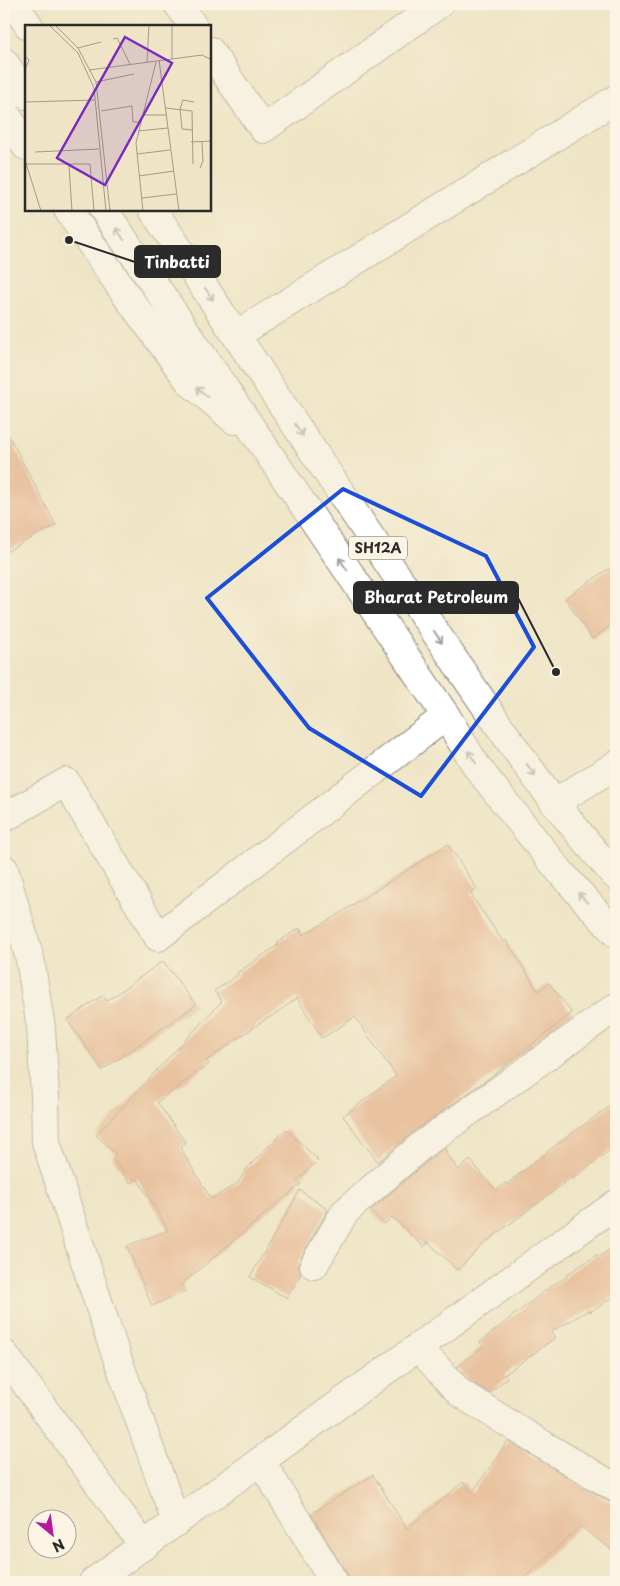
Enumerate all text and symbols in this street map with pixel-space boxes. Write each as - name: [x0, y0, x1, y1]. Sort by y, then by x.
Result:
- inset map: [25, 25, 211, 211]
- one-way arrow: [115, 227, 125, 241]
- callout: Tinbatti: [135, 246, 220, 277]
- text: Tinbatti: [144, 249, 210, 273]
- one-way arrow: [204, 287, 214, 301]
- one-way arrow: [196, 387, 209, 398]
- one-way arrow: [294, 422, 304, 436]
- road number: SH12A: [349, 536, 407, 560]
- one-way arrow: [338, 557, 348, 571]
- callout: Bharat Petroleum: [354, 582, 518, 613]
- text: Bharat Petroleum: [364, 584, 508, 608]
- one-way arrow: [433, 630, 444, 644]
- one-way arrow: [466, 751, 476, 765]
- one-way arrow: [526, 763, 536, 777]
- one-way arrow: [578, 892, 590, 905]
- north arrow: [28, 1508, 78, 1558]
- text: N: [49, 1534, 68, 1558]

